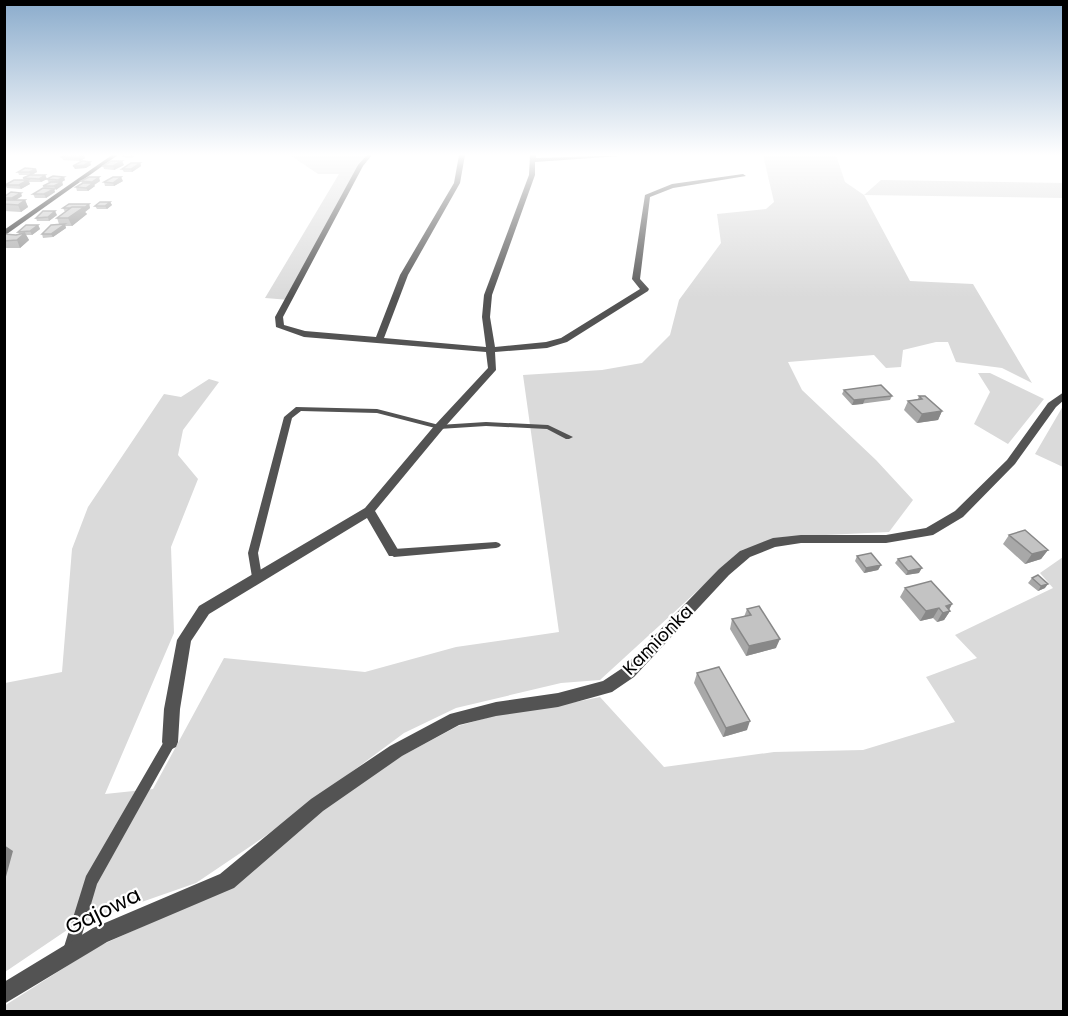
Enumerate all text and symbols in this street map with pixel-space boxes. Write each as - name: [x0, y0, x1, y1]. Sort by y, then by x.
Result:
- street label: Kamionka: [617, 599, 698, 680]
- street label: Gajowa: [60, 880, 145, 941]

